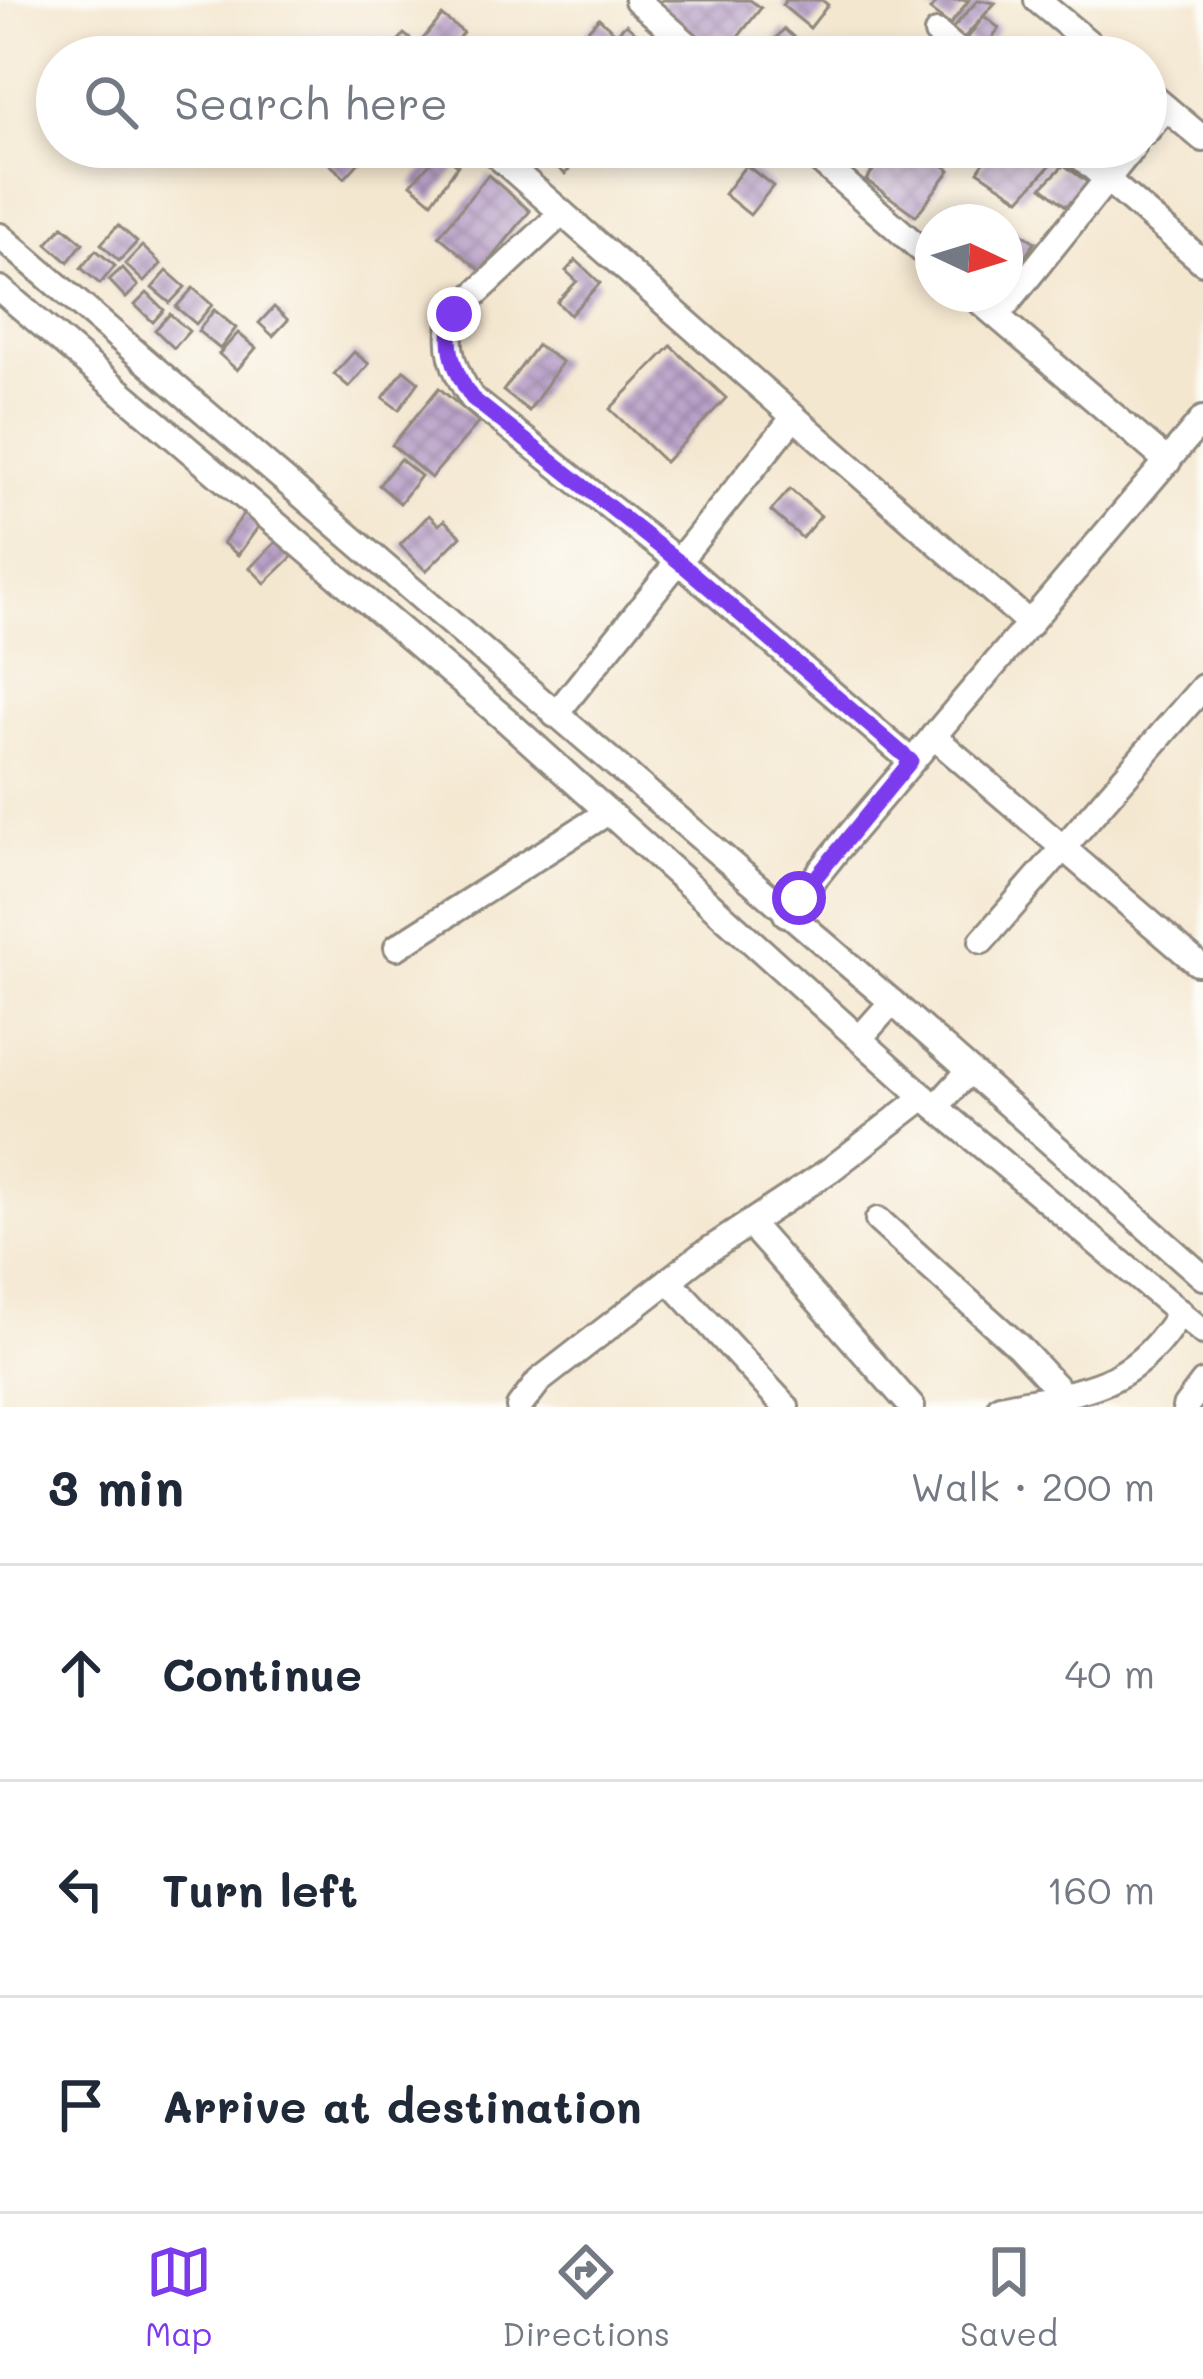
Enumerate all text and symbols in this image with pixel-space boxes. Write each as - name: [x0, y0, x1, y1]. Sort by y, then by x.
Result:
- search box: [36, 36, 1167, 168]
- icon: search: [78, 69, 144, 135]
- text: Search here: [174, 73, 448, 131]
- north arrow: [915, 204, 1023, 312]
- route end: [427, 287, 481, 341]
- route start: [772, 871, 826, 925]
- text: 3 min: [48, 1452, 184, 1519]
- text: Walk · 200 m: [911, 1460, 1155, 1511]
- icon: ahead: [48, 1640, 114, 1706]
- text: Continue: [162, 1644, 362, 1702]
- text: 40 m: [1064, 1647, 1155, 1698]
- icon: left: [48, 1856, 114, 1922]
- text: Turn left: [162, 1860, 358, 1918]
- text: 160 m: [1046, 1863, 1155, 1914]
- icon: arrive: [48, 2072, 114, 2138]
- text: Arrive at destination: [162, 2076, 642, 2134]
- tab: Map: [145, 2239, 212, 2354]
- tab: Directions: [502, 2239, 670, 2354]
- tab: Saved: [960, 2239, 1058, 2354]

